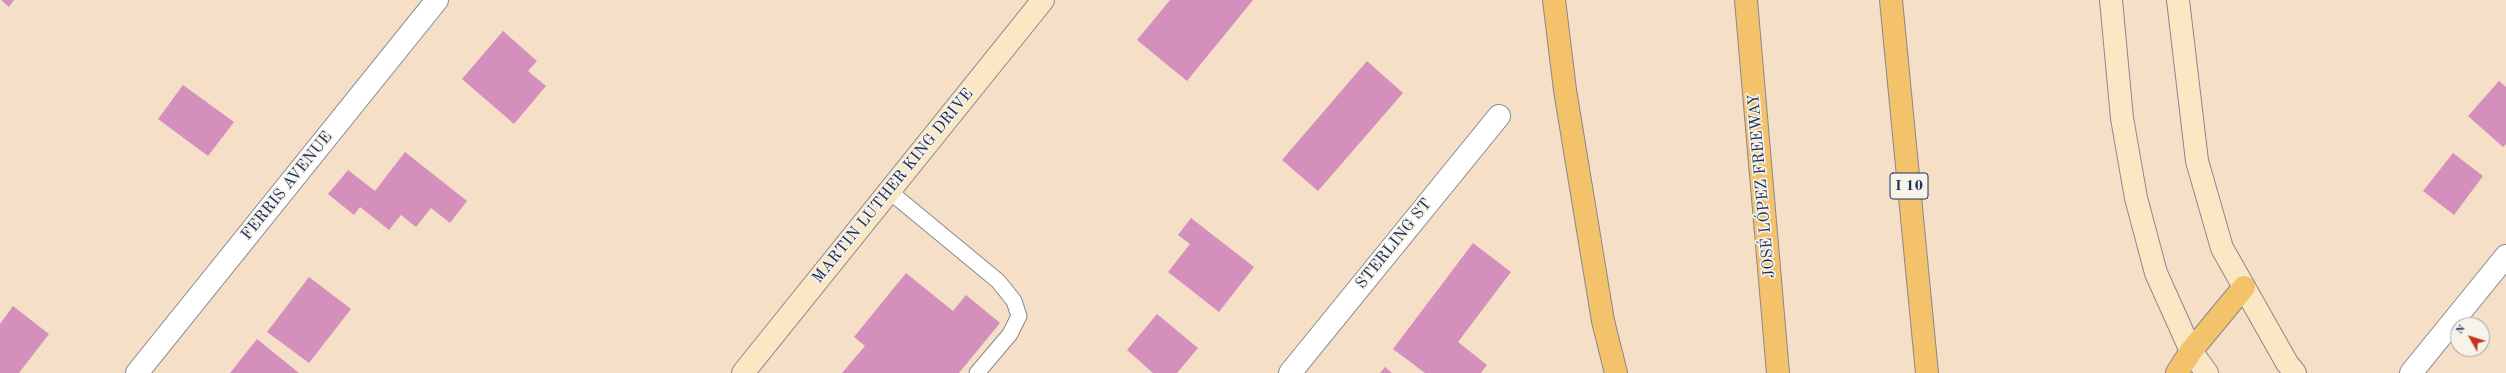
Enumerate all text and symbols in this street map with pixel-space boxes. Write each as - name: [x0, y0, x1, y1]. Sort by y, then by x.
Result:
- street label: MARTIN LUTHER KING DRIVE: [808, 85, 978, 287]
- street label: JOSÉ LÓPEZ FREEWAY: [1744, 93, 1780, 279]
- street label: FERRIS AVENUE: [237, 128, 337, 244]
- road number: I 10: [1890, 173, 1928, 199]
- street label: STERLING ST: [1352, 195, 1436, 293]
- north arrow: [2450, 317, 2490, 357]
- text: N: [2454, 323, 2468, 336]

